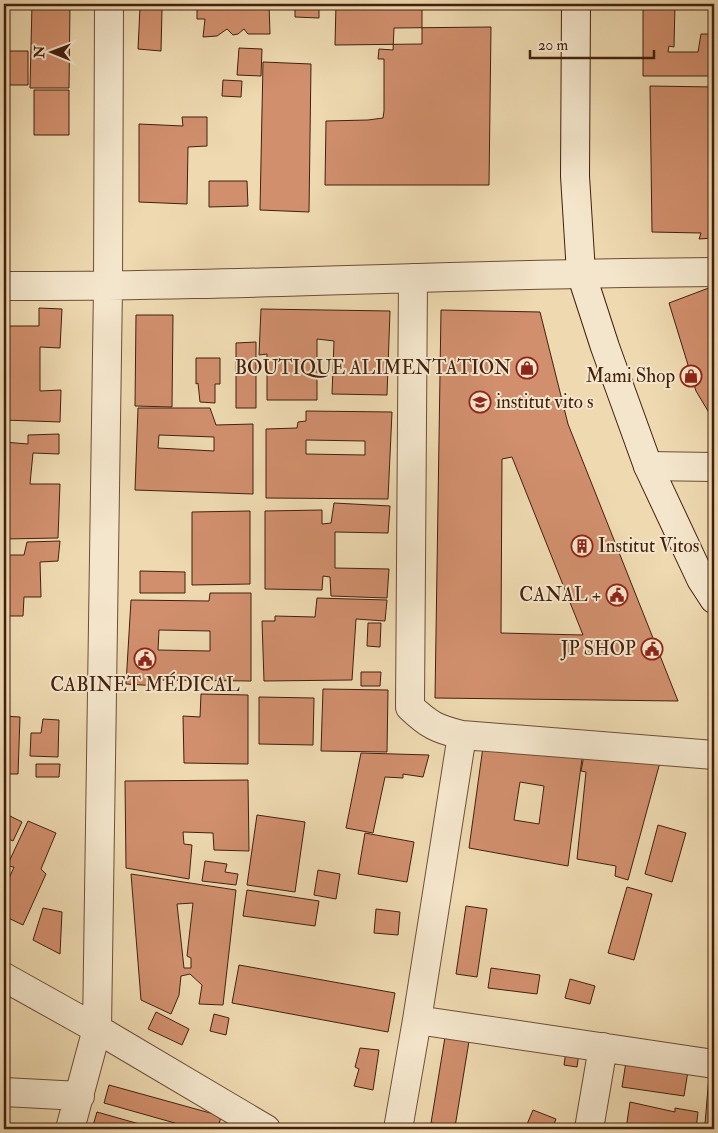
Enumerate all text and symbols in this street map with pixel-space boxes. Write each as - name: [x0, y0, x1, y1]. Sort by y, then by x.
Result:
- north arrow: [28, 28, 78, 78]
- scale bar: [530, 28, 654, 60]
- text: 20 m: [538, 36, 568, 55]
- text: N: [31, 45, 48, 59]
- place label: BOUTIQUE ALIMENTATION: [235, 356, 511, 380]
- shop icon: BOUTIQUE ALIMENTATION: [515, 356, 539, 380]
- place label: Mami Shop: [586, 364, 675, 389]
- shop icon: Mami Shop: [679, 364, 703, 388]
- school or university icon: institut vito s: [468, 390, 492, 414]
- place label: institut vito s: [496, 390, 593, 414]
- building icon: Institut Vitos: [570, 534, 594, 558]
- place label: Institut Vitos: [598, 534, 699, 558]
- place label: CANAL +: [519, 583, 601, 607]
- public building icon: CANAL +: [605, 583, 629, 607]
- place label: JP SHOP: [560, 637, 636, 661]
- public building icon: JP SHOP: [640, 637, 664, 661]
- public building icon: CABINET MÉDICAL: [133, 647, 157, 671]
- place label: CABINET MÉDICAL: [50, 671, 240, 697]

